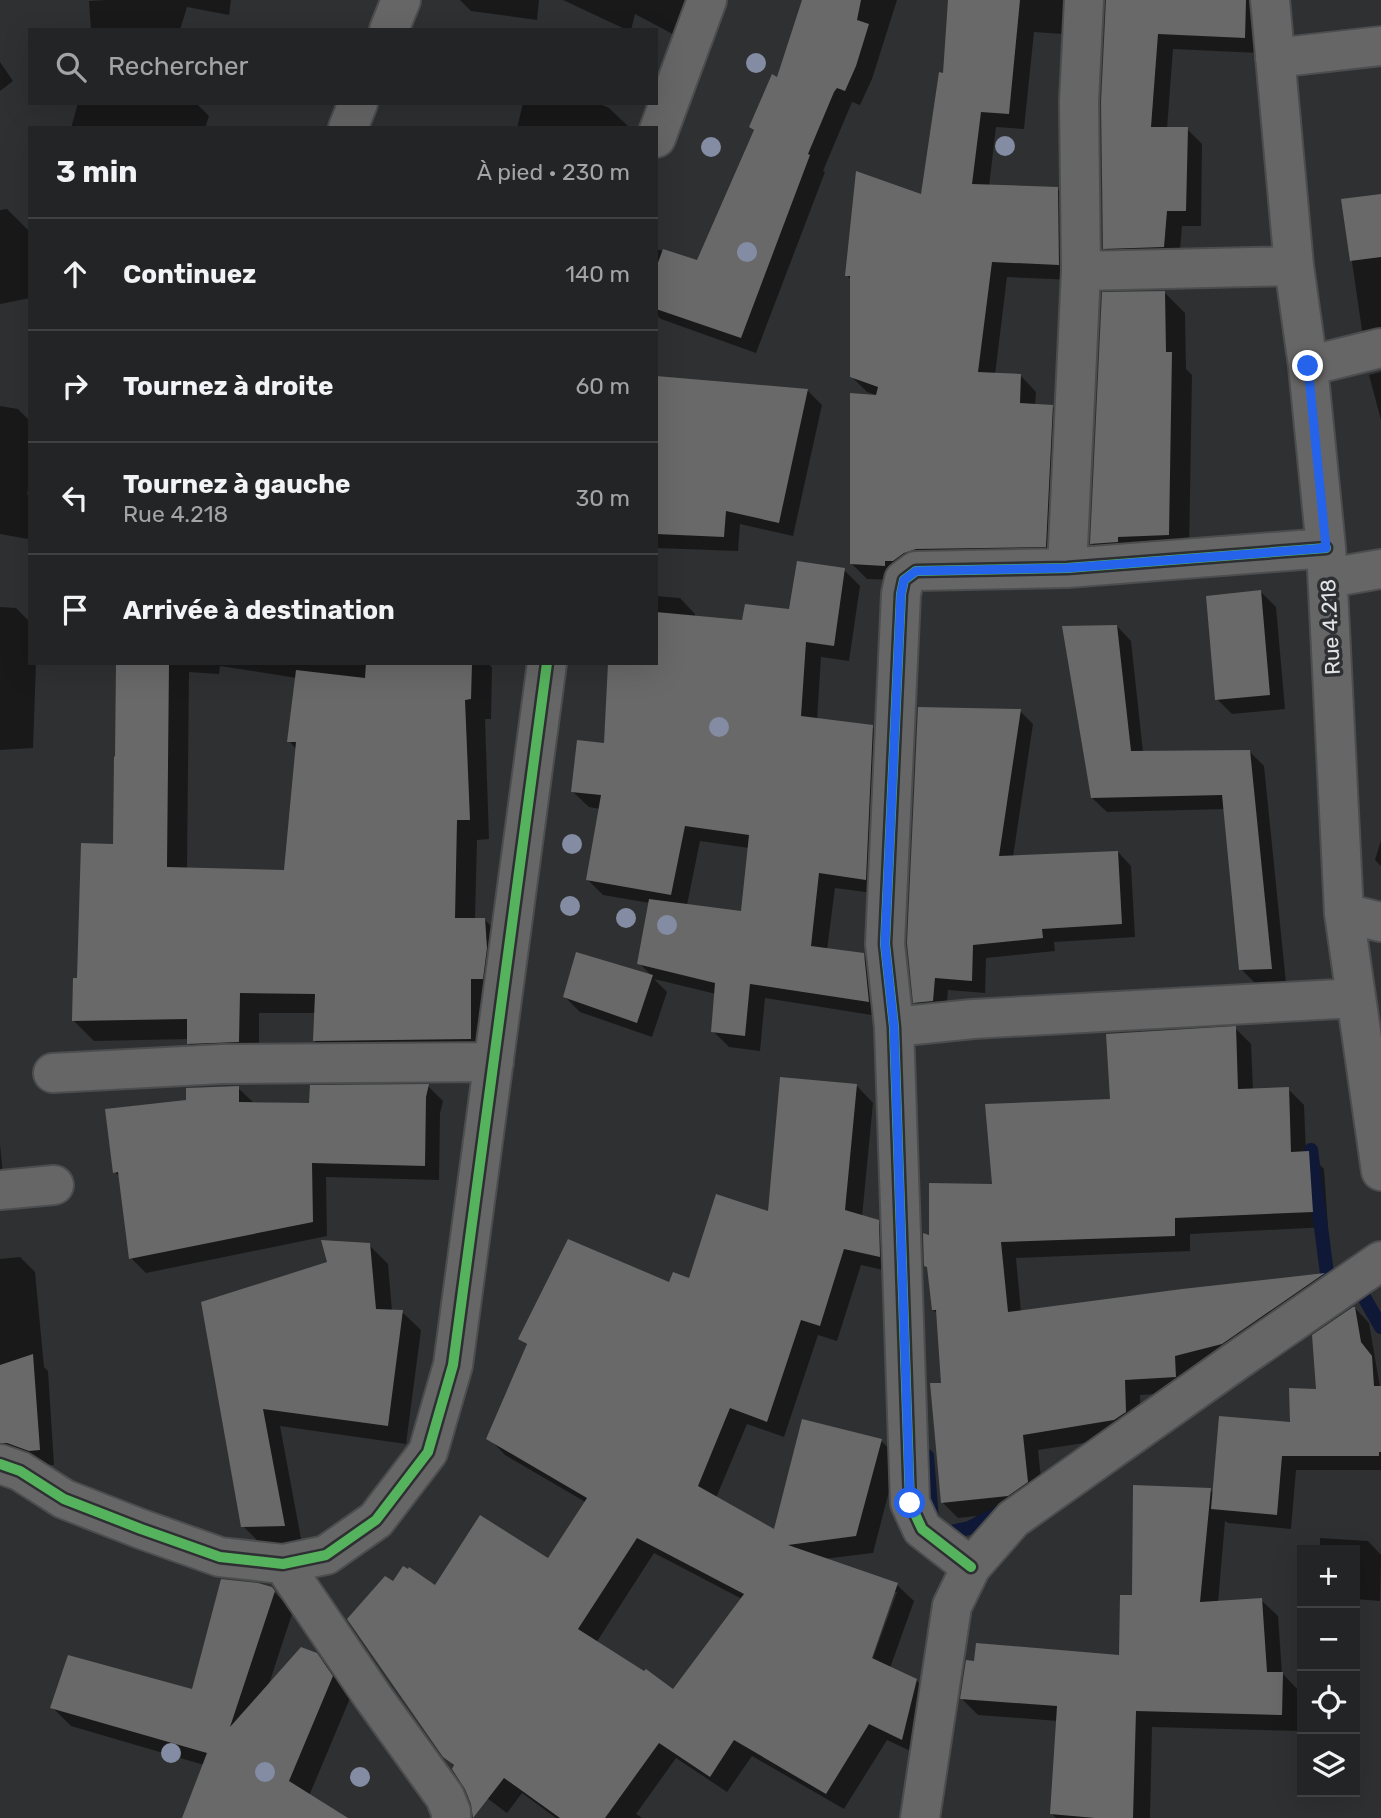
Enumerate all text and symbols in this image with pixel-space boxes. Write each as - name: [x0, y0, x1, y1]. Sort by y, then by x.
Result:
- search box: [28, 28, 658, 105]
- icon: search: [52, 48, 90, 86]
- text: Rechercher: [108, 51, 248, 82]
- text: 3 min: [56, 154, 138, 190]
- text: À pied · 230 m: [477, 158, 630, 186]
- icon: ahead: [56, 255, 94, 293]
- text: Continuez: [123, 259, 256, 290]
- text: 140 m: [565, 260, 630, 288]
- route end: [1292, 350, 1323, 381]
- icon: right: [56, 367, 94, 405]
- text: Tournez à droite: [123, 371, 333, 402]
- text: 60 m: [575, 372, 630, 400]
- text: Tournez à gauche: [123, 469, 351, 500]
- icon: left: [56, 479, 94, 517]
- text: 30 m: [575, 484, 630, 512]
- text: Rue 4.218: [123, 500, 228, 528]
- street label: Rue 4.218: [1315, 578, 1345, 676]
- icon: arrive: [56, 591, 94, 629]
- text: Arrivée à destination: [123, 595, 395, 626]
- route start: [894, 1487, 925, 1518]
- map controls: [1297, 1545, 1360, 1797]
- button: +: [1297, 1545, 1360, 1608]
- button: −: [1297, 1608, 1360, 1671]
- button: locate: [1297, 1671, 1360, 1734]
- button: layers: [1297, 1734, 1360, 1797]

